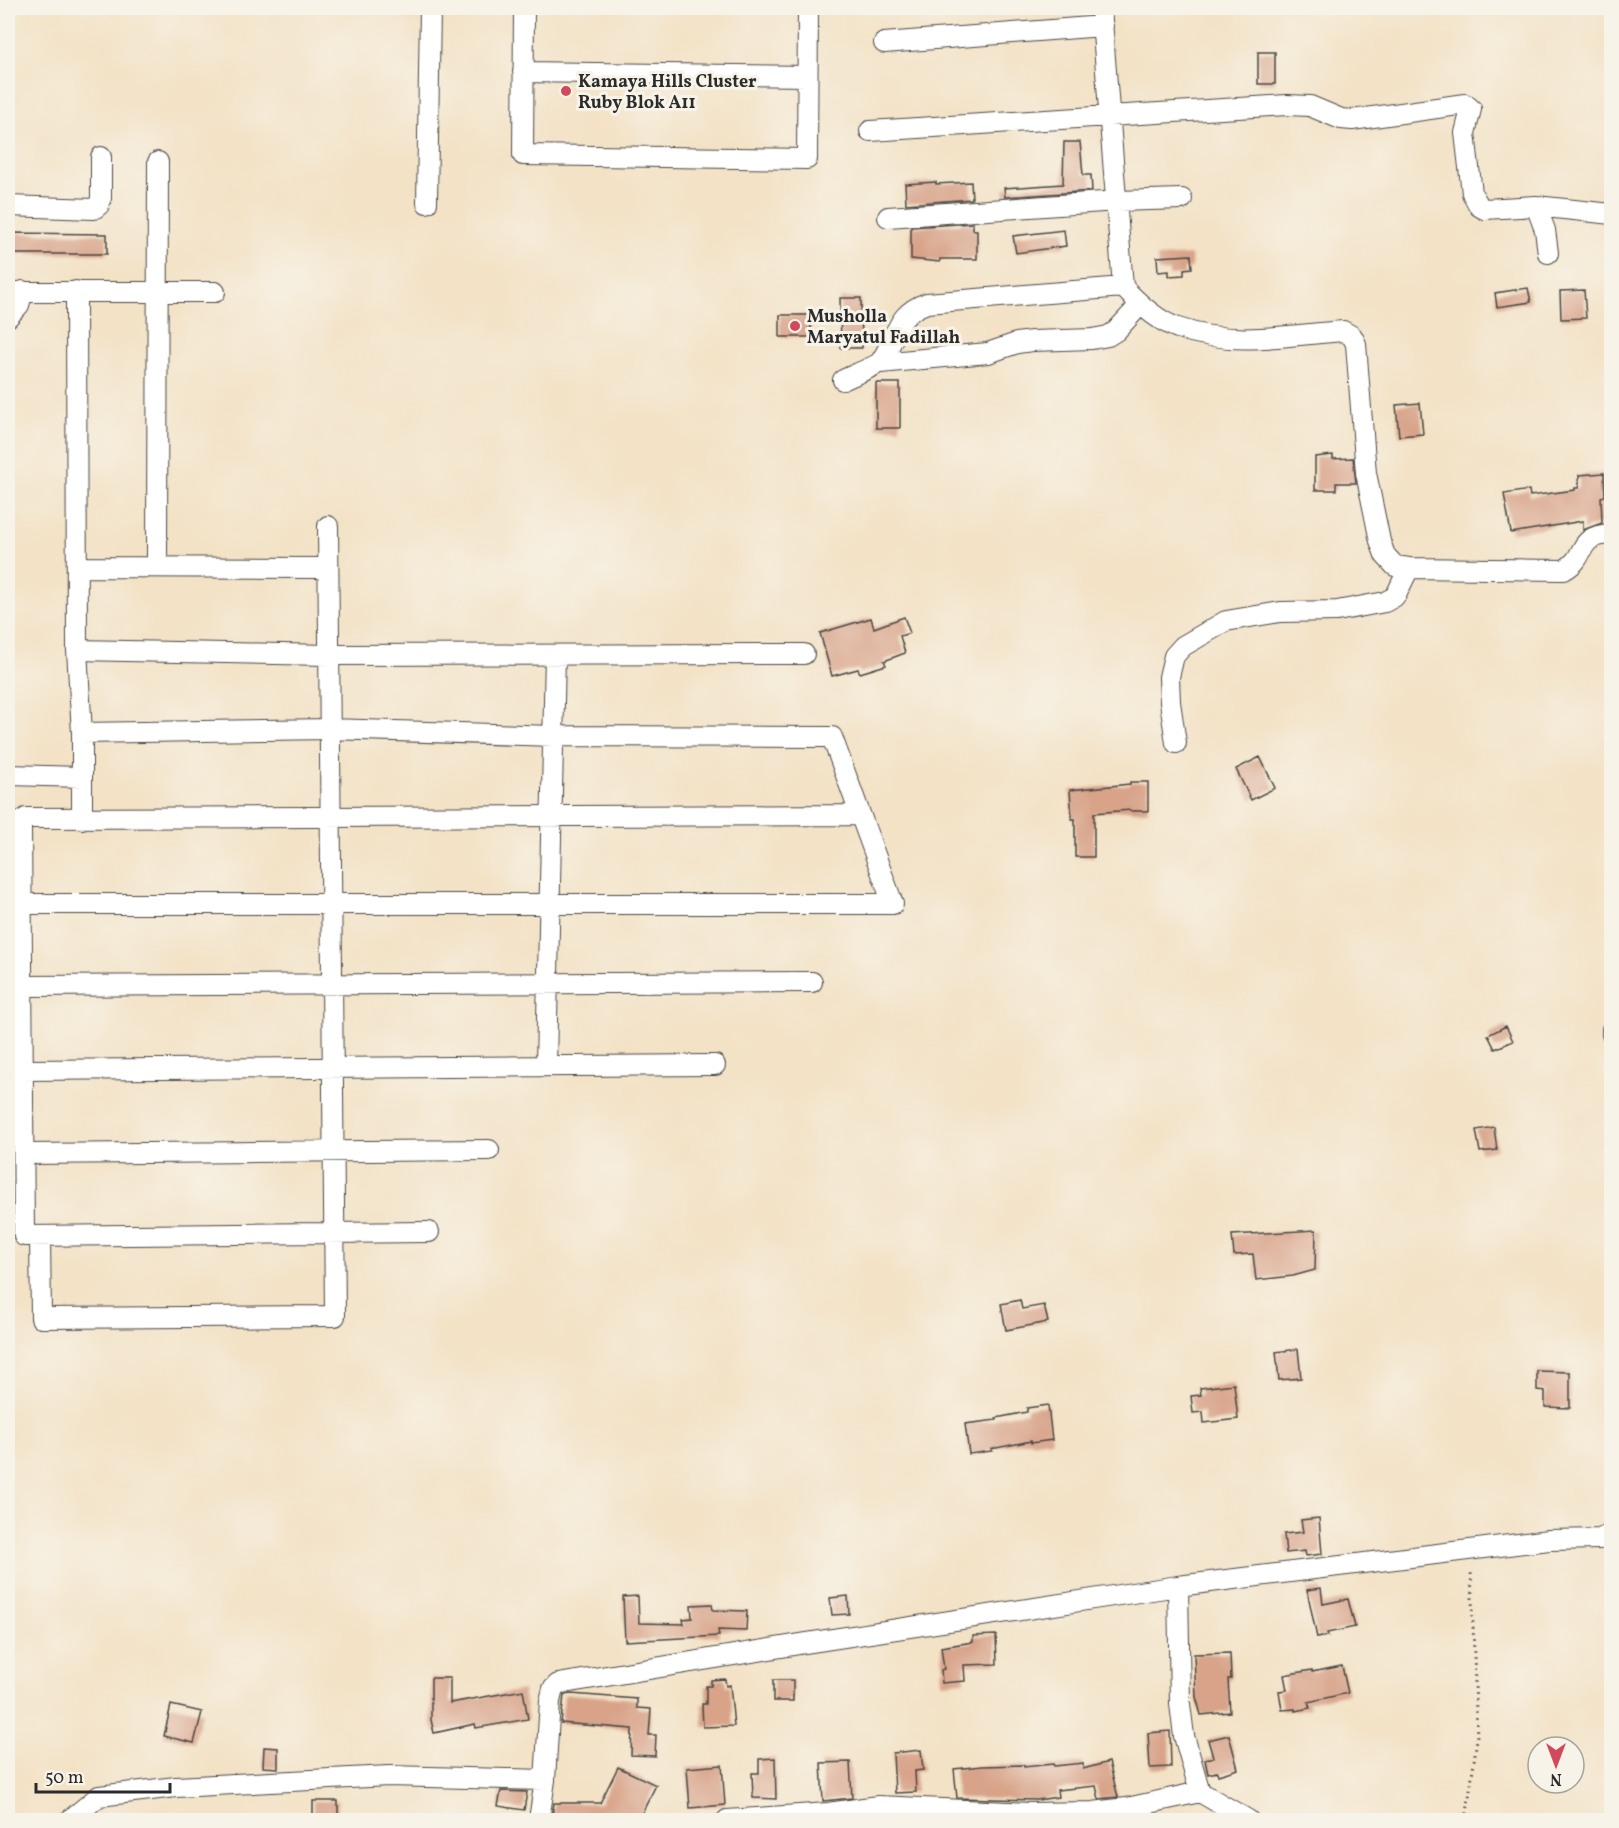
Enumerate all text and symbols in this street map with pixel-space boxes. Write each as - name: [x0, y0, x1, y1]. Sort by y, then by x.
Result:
- place label: Kamaya Hills Cluster Ruby Blok A11: [578, 70, 757, 116]
- marker: Kamaya Hills Cluster Ruby Blok A11: [559, 84, 573, 98]
- place label: Musholla Maryatul Fadillah: [807, 305, 961, 351]
- marker: Musholla Maryatul Fadillah: [788, 319, 802, 333]
- north arrow: [1526, 1735, 1586, 1795]
- scale bar: [36, 1756, 170, 1794]
- text: 50 m: [45, 1766, 84, 1791]
- text: N: [1550, 1767, 1562, 1789]

